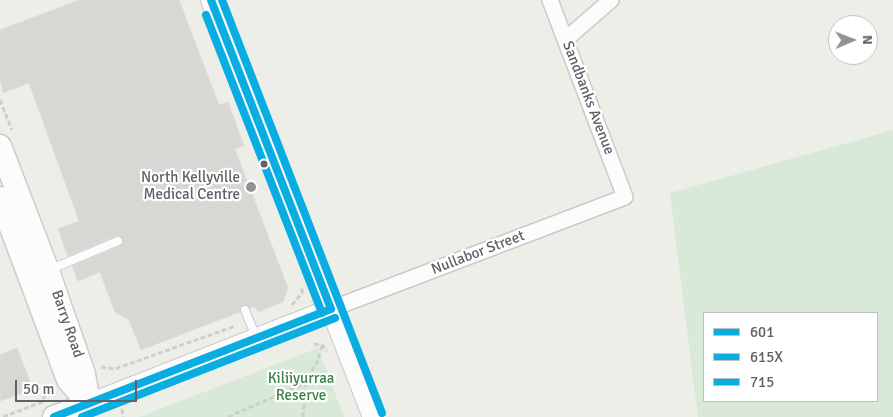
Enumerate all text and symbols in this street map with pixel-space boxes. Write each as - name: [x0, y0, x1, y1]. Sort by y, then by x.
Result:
- north arrow: [828, 15, 878, 65]
- text: N: [859, 35, 876, 45]
- street label: Sandbanks Avenue: [558, 39, 618, 157]
- unlabelled marker: [259, 159, 269, 169]
- place label: North Kellyville Medical Centre: [141, 169, 240, 204]
- marker: North Kellyville Medical Centre: [244, 180, 258, 194]
- street label: Nullabor Street: [429, 227, 527, 279]
- street label: Barry Road: [47, 288, 87, 360]
- legend: [703, 312, 878, 402]
- text: 601: [750, 323, 774, 341]
- text: 615X: [750, 348, 783, 366]
- scale bar: [18, 370, 140, 402]
- park label: Kiliiyurraa Reserve: [268, 370, 334, 405]
- text: 715: [750, 373, 774, 391]
- text: 50 m: [23, 380, 54, 398]

